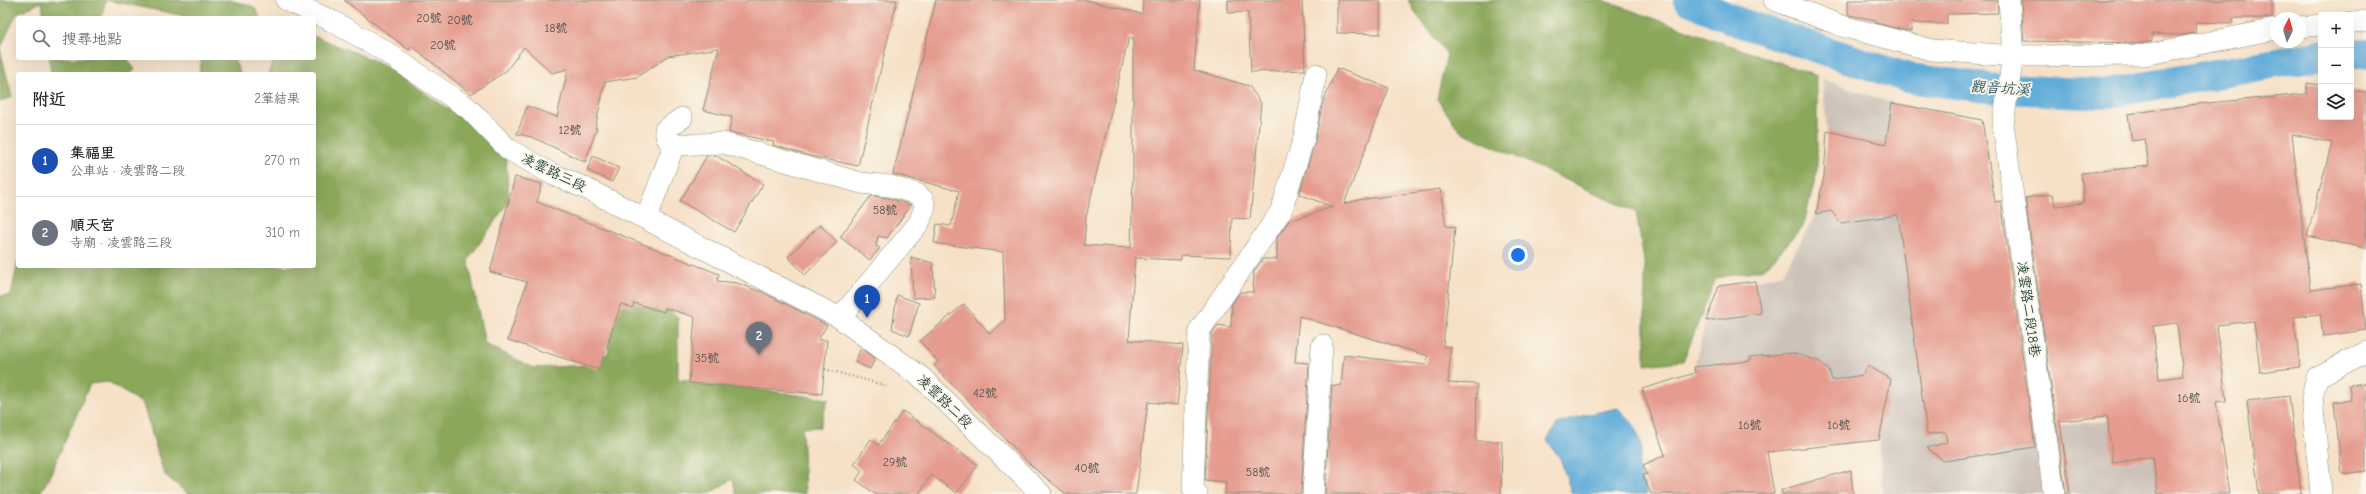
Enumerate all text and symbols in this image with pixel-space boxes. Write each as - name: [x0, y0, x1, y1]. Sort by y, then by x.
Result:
- house number: 20號: [416, 11, 442, 25]
- north arrow: [2270, 12, 2306, 48]
- map controls: [2318, 12, 2354, 120]
- button: +: [2318, 12, 2354, 48]
- house number: 20號: [447, 13, 473, 27]
- search box: [16, 16, 316, 60]
- house number: 18號: [545, 21, 567, 35]
- icon: search: [30, 27, 52, 49]
- text: 搜尋地點: [62, 30, 122, 48]
- house number: 20號: [430, 38, 456, 52]
- button: −: [2318, 48, 2354, 84]
- water label: 觀音坑溪: [1969, 77, 2032, 99]
- button: layers: [2318, 84, 2354, 120]
- text: 附近: [32, 90, 66, 109]
- text: 2筆結果: [254, 91, 300, 106]
- house number: 12號: [558, 123, 582, 137]
- text: 集福里: [70, 144, 115, 162]
- street label: 凌雲路三段: [519, 149, 589, 195]
- text: 1: [42, 153, 48, 168]
- text: 270 m: [264, 153, 300, 168]
- text: 公車站 · 凌雲路二段: [70, 163, 185, 178]
- house number: 58號: [873, 203, 897, 217]
- text: 順天宮: [70, 216, 115, 234]
- text: 2: [42, 225, 48, 240]
- text: 310 m: [265, 225, 300, 240]
- text: 寺廟 · 凌雲路三段: [70, 235, 172, 250]
- your location: [1508, 245, 1528, 265]
- street label: 凌雲路二段18巷: [2013, 260, 2044, 359]
- pin: 1: [854, 285, 880, 318]
- pin: 2: [746, 322, 772, 355]
- house number: 35號: [695, 351, 719, 365]
- street label: 凌雲路二段: [914, 371, 976, 432]
- house number: 42號: [973, 386, 997, 400]
- house number: 16號: [2177, 391, 2201, 405]
- house number: 16號: [1738, 418, 1762, 432]
- house number: 16號: [1827, 418, 1851, 432]
- house number: 29號: [883, 455, 907, 469]
- house number: 40號: [1074, 461, 1100, 475]
- house number: 58號: [1246, 465, 1270, 479]

